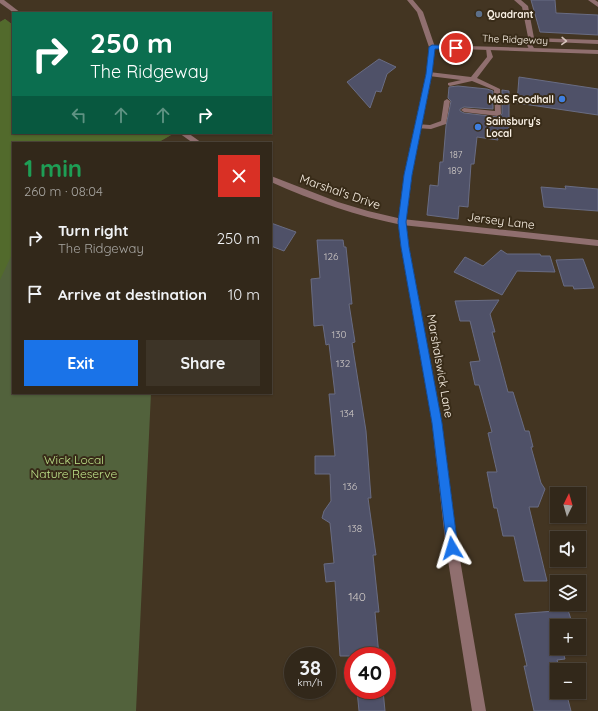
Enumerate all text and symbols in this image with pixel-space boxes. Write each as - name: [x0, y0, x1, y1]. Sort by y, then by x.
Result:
- place label: Quadrant: [487, 8, 534, 21]
- marker: Quadrant: [474, 9, 484, 19]
- text: 250 m: [90, 25, 173, 60]
- icon: right: [24, 28, 76, 80]
- pin: [439, 31, 473, 65]
- street label: The Ridgeway: [482, 32, 548, 47]
- one-way arrow: [561, 36, 567, 45]
- icon: arrive: [445, 37, 467, 59]
- text: The Ridgeway: [90, 60, 209, 83]
- place label: M&S Foodhall: [488, 93, 554, 106]
- marker: M&S Foodhall: [557, 94, 567, 104]
- icon: left: [68, 104, 90, 126]
- icon: ahead: [110, 104, 132, 126]
- icon: ahead: [152, 104, 174, 126]
- icon: right: [194, 104, 216, 126]
- place label: Sainsbury's Local: [486, 115, 541, 140]
- marker: Sainsbury's Local: [473, 122, 483, 132]
- house number: 187: [450, 149, 463, 160]
- text: 1 min: [24, 153, 82, 183]
- button: close: [218, 155, 260, 197]
- house number: 189: [448, 164, 463, 177]
- street label: Marshal's Drive: [298, 171, 383, 212]
- text: 260 m · 08:04: [24, 183, 103, 199]
- street label: Jersey Lane: [466, 209, 536, 232]
- text: Turn right: [58, 221, 129, 240]
- icon: right: [24, 227, 46, 249]
- text: 250 m: [217, 229, 260, 248]
- text: The Ridgeway: [58, 240, 144, 256]
- house number: 126: [324, 250, 339, 263]
- icon: arrive: [24, 283, 46, 305]
- text: Arrive at destination: [58, 285, 207, 304]
- text: 10 m: [228, 285, 260, 304]
- street label: Marshalswick Lane: [424, 313, 457, 419]
- house number: 130: [332, 328, 346, 341]
- button: Exit: [24, 340, 138, 386]
- button: Share: [146, 340, 260, 386]
- house number: 132: [336, 357, 351, 370]
- house number: 134: [340, 407, 354, 420]
- park label: Wick Local Nature Reserve: [31, 452, 118, 481]
- house number: 136: [343, 480, 358, 493]
- north arrow: [550, 487, 586, 523]
- map controls: [550, 487, 586, 699]
- house number: 138: [348, 522, 362, 535]
- position arrow: [431, 527, 473, 569]
- button: sound: [550, 531, 586, 567]
- button: layers: [550, 575, 586, 611]
- house number: 140: [348, 589, 366, 604]
- button: +: [550, 619, 586, 655]
- speed limit sign: 40: [344, 647, 396, 699]
- text: 38: [299, 655, 321, 680]
- button: −: [550, 663, 586, 699]
- text: km/h: [297, 676, 323, 689]

